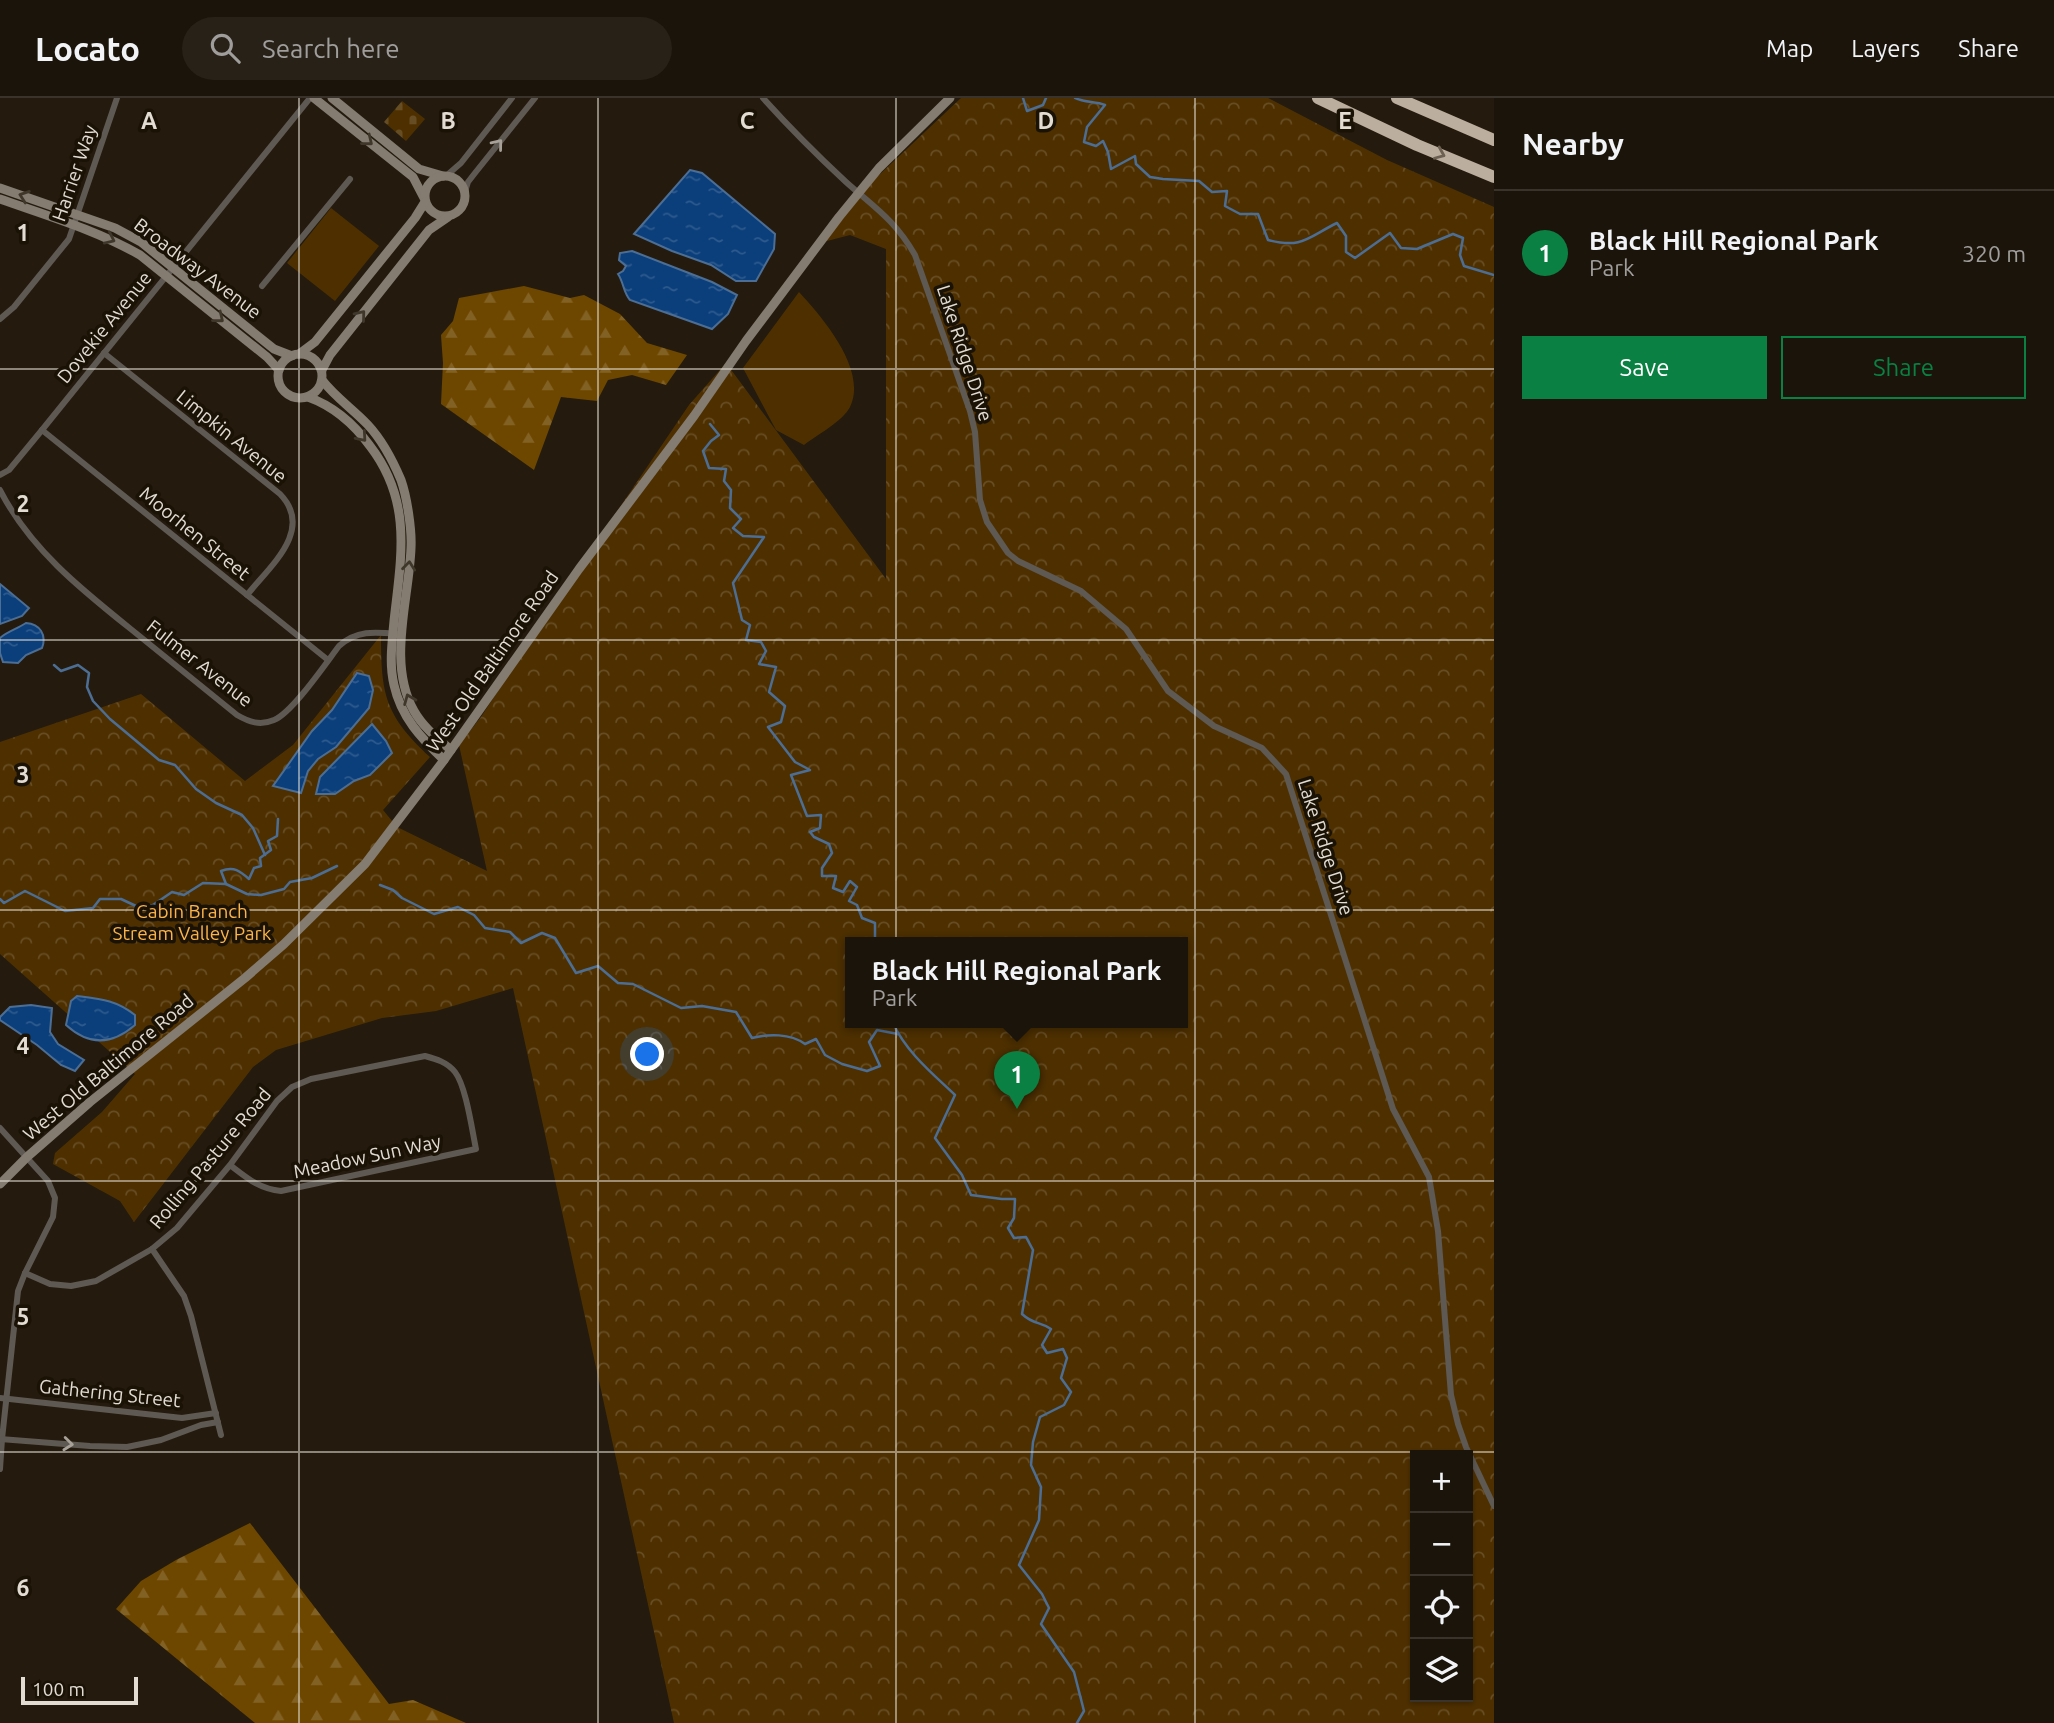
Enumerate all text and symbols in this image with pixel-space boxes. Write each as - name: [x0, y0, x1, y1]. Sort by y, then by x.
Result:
- search box: [182, 17, 672, 80]
- icon: search: [206, 29, 244, 67]
- text: Locato: [35, 30, 140, 67]
- text: Search here: [262, 34, 400, 63]
- text: Map: [1766, 35, 1813, 62]
- text: Layers: [1851, 35, 1920, 62]
- text: Share: [1958, 35, 2019, 62]
- text: A: [141, 108, 157, 133]
- text: B: [440, 108, 456, 133]
- text: C: [740, 108, 755, 133]
- text: D: [1038, 108, 1054, 133]
- text: E: [1338, 108, 1352, 133]
- street label: Harrier Way: [47, 122, 101, 224]
- text: Nearby: [1522, 127, 1624, 161]
- one-way arrow: [360, 132, 372, 145]
- one-way arrow: [490, 140, 503, 152]
- one-way arrow: [1433, 146, 1445, 160]
- one-way arrow: [18, 190, 31, 204]
- street label: Broadway Avenue: [130, 213, 266, 323]
- text: 1: [17, 220, 29, 245]
- text: Black Hill Regional Park: [1589, 226, 1879, 255]
- one-way arrow: [103, 231, 115, 245]
- text: 1: [1539, 241, 1551, 266]
- text: 320 m: [1962, 241, 2026, 266]
- text: Park: [1589, 255, 1635, 280]
- street label: Dovekie Avenue: [52, 267, 156, 387]
- street label: Lake Ridge Drive: [933, 282, 997, 424]
- one-way arrow: [211, 310, 224, 323]
- one-way arrow: [353, 311, 366, 323]
- button: Save: [1522, 336, 1767, 399]
- button: Share: [1781, 336, 2026, 399]
- street label: Limpkin Avenue: [173, 385, 291, 487]
- one-way arrow: [354, 428, 366, 441]
- street label: Moorhen Street: [135, 482, 255, 585]
- text: 2: [17, 491, 29, 516]
- one-way arrow: [402, 561, 417, 572]
- street label: West Old Baltimore Road: [421, 567, 563, 755]
- street label: Fulmer Avenue: [143, 615, 257, 711]
- one-way arrow: [404, 694, 418, 706]
- text: 3: [17, 762, 29, 787]
- street label: Lake Ridge Drive: [1294, 776, 1358, 918]
- park label: Cabin Branch Stream Valley Park: [113, 900, 272, 944]
- popup: [845, 937, 1188, 1028]
- text: Black Hill Regional Park: [872, 956, 1161, 985]
- text: Park: [872, 985, 917, 1010]
- street label: West Old Baltimore Road: [18, 989, 198, 1145]
- text: 4: [17, 1033, 30, 1058]
- your location: [630, 1037, 664, 1071]
- pin: 1: [994, 1051, 1040, 1109]
- street label: Rolling Pasture Road: [145, 1083, 275, 1233]
- street label: Meadow Sun Way: [291, 1130, 443, 1182]
- text: 5: [17, 1304, 29, 1329]
- street label: Gathering Street: [38, 1375, 182, 1411]
- one-way arrow: [63, 1436, 74, 1451]
- map controls: [1410, 1450, 1473, 1702]
- button: +: [1410, 1450, 1473, 1513]
- button: −: [1410, 1513, 1473, 1576]
- text: 6: [17, 1575, 30, 1600]
- button: locate: [1410, 1576, 1473, 1639]
- button: layers: [1410, 1639, 1473, 1702]
- scale bar: [21, 1674, 138, 1706]
- text: 100 m: [32, 1678, 85, 1700]

